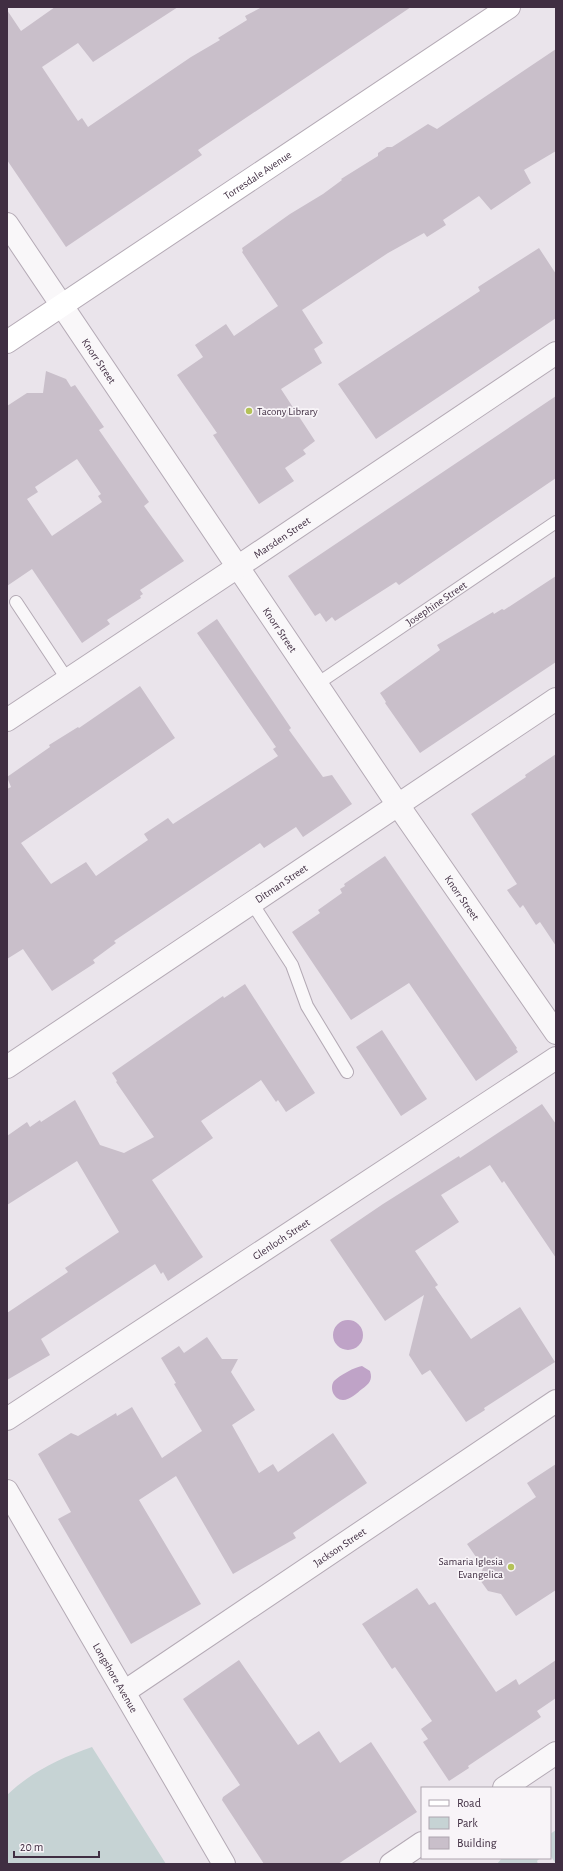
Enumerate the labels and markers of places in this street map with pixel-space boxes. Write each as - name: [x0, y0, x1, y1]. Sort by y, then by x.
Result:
- marker: Tacony Library: [244, 406, 254, 416]
- place label: Tacony Library: [257, 406, 318, 417]
- place label: Samaria Iglesia Evangelica: [439, 1556, 503, 1580]
- marker: Samaria Iglesia Evangelica: [506, 1562, 516, 1572]

